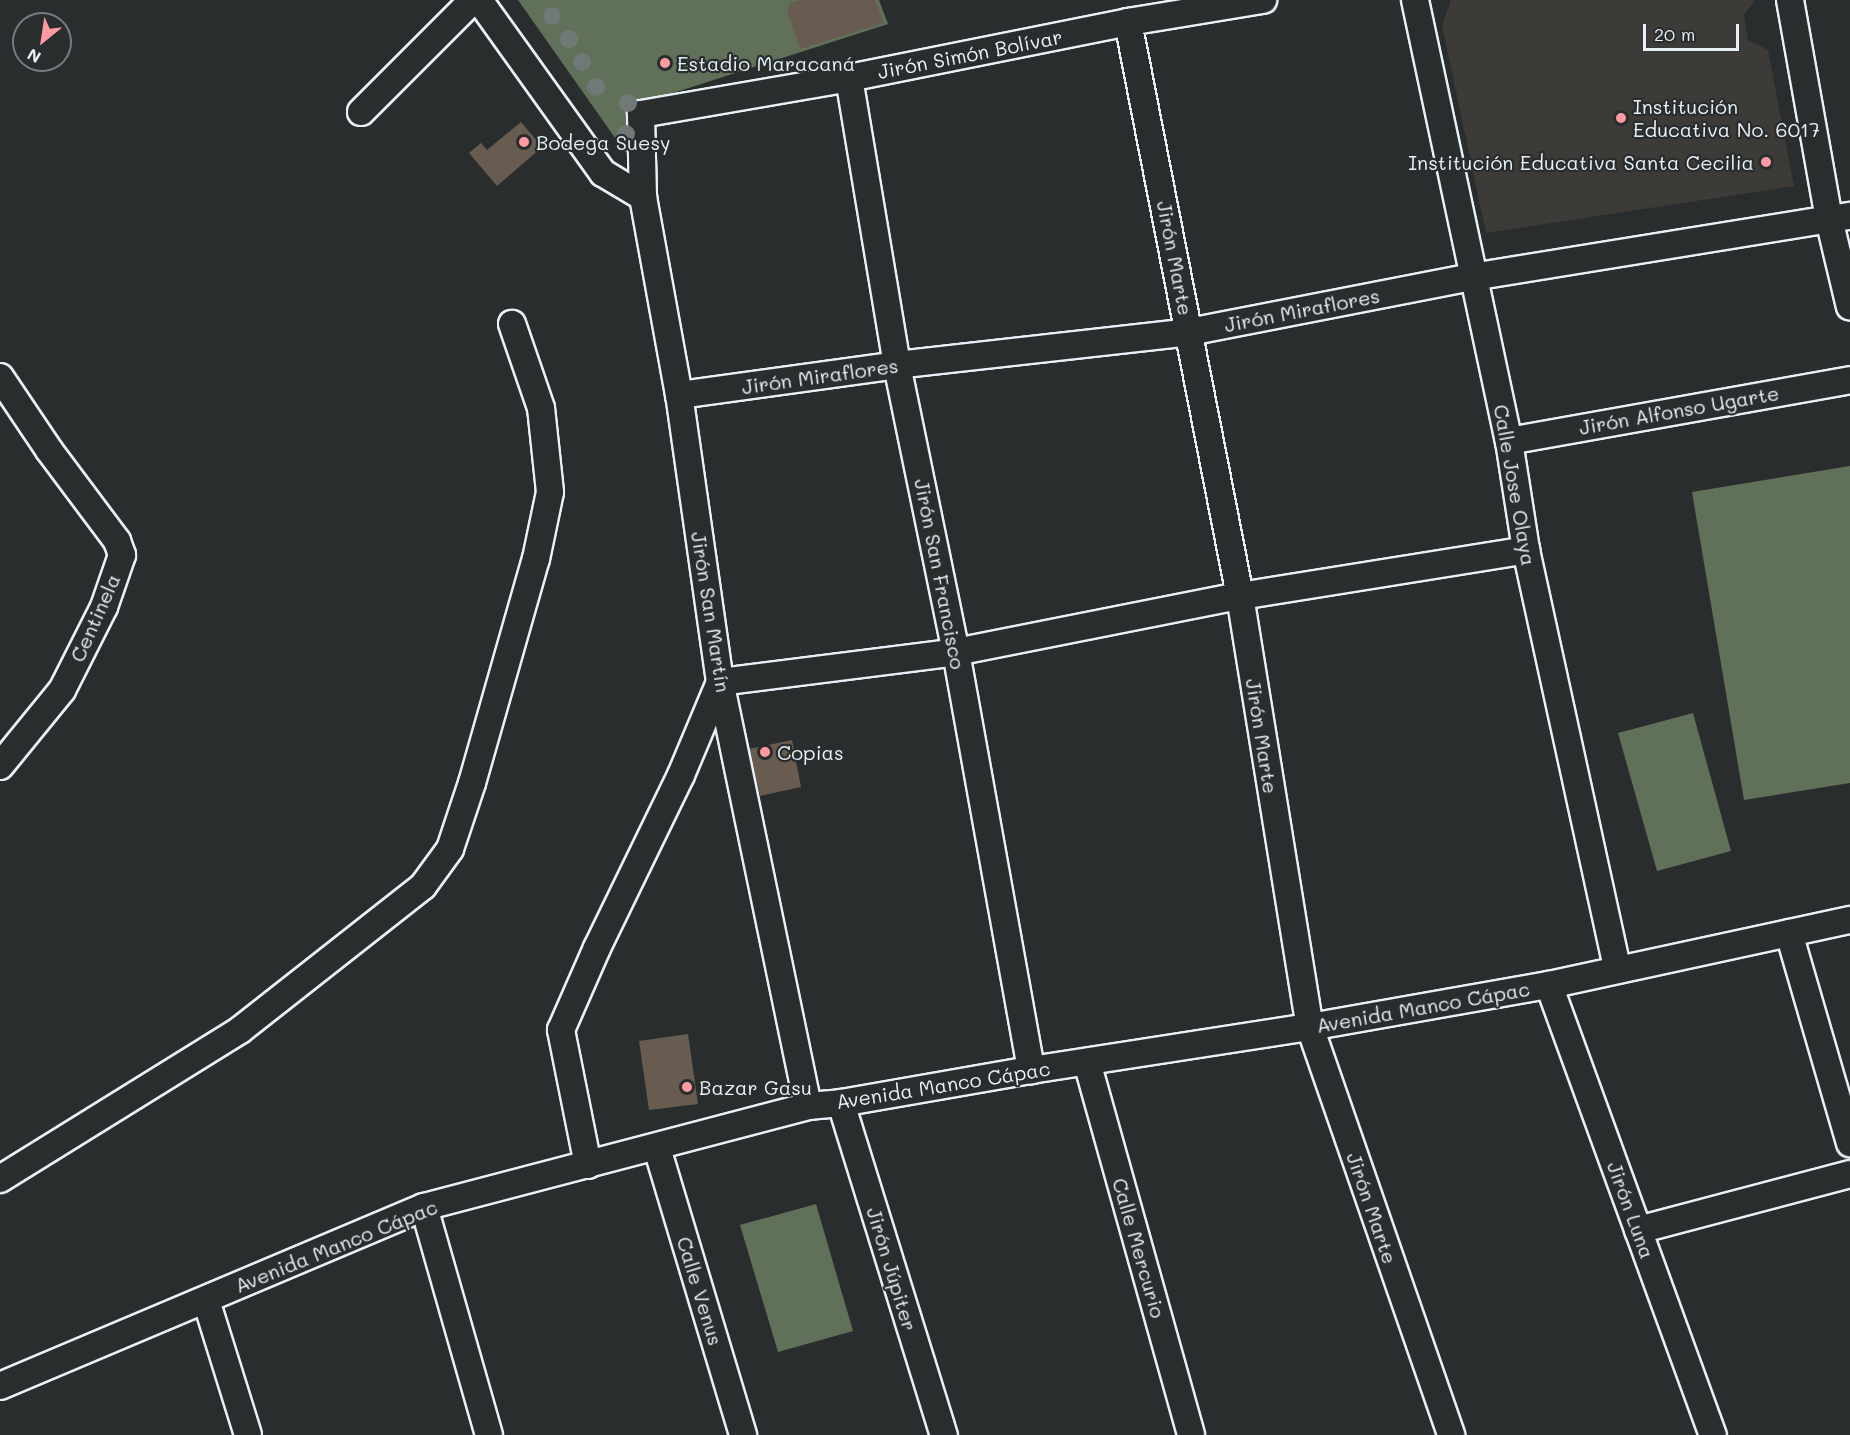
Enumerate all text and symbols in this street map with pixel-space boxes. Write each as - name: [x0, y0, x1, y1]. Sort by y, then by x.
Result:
- north arrow: [12, 12, 72, 72]
- scale bar: [1646, 12, 1742, 50]
- text: 20 m: [1654, 22, 1695, 46]
- street label: Jirón Simón Bolívar: [876, 24, 1064, 84]
- text: N: [23, 44, 44, 68]
- place label: Estadio Maracaná: [677, 51, 855, 75]
- marker: Estadio Maracaná: [658, 56, 672, 70]
- place label: Institución Educativa No. 6017: [1633, 94, 1820, 141]
- marker: Institución Educativa No. 6017: [1614, 111, 1628, 125]
- place label: Bodega Suesy: [536, 130, 671, 154]
- marker: Bodega Suesy: [517, 135, 531, 149]
- place label: Institución Educativa Santa Cecilia: [1408, 150, 1754, 174]
- marker: Institución Educativa Santa Cecilia: [1759, 155, 1773, 169]
- street label: Jirón Marte: [1152, 199, 1198, 317]
- street label: Jirón Miraflores: [1222, 283, 1382, 337]
- street label: Jirón Miraflores: [740, 353, 900, 399]
- street label: Jirón Alfonso Ugarte: [1577, 381, 1781, 439]
- street label: Calle Jose Olaya: [1489, 403, 1541, 567]
- street label: Jirón San Francisco: [910, 477, 970, 671]
- street label: Jirón San Martín: [686, 530, 736, 694]
- street label: Centinela: [65, 570, 125, 666]
- street label: Jirón Marte: [1241, 677, 1283, 795]
- place label: Copias: [777, 740, 844, 764]
- marker: Copias: [758, 745, 772, 759]
- street label: Avenida Manco Cápac: [1314, 976, 1532, 1038]
- street label: Avenida Manco Cápac: [834, 1056, 1052, 1114]
- place label: Bazar Gasu: [699, 1075, 812, 1099]
- marker: Bazar Gasu: [680, 1080, 694, 1094]
- street label: Jirón Marte: [1342, 1149, 1402, 1267]
- street label: Jirón Luna: [1602, 1158, 1660, 1262]
- street label: Calle Mercurio: [1108, 1175, 1170, 1321]
- street label: Avenida Manco Cápac: [231, 1194, 441, 1298]
- street label: Jirón Júpiter: [862, 1204, 922, 1334]
- street label: Calle Venus: [672, 1234, 728, 1348]

